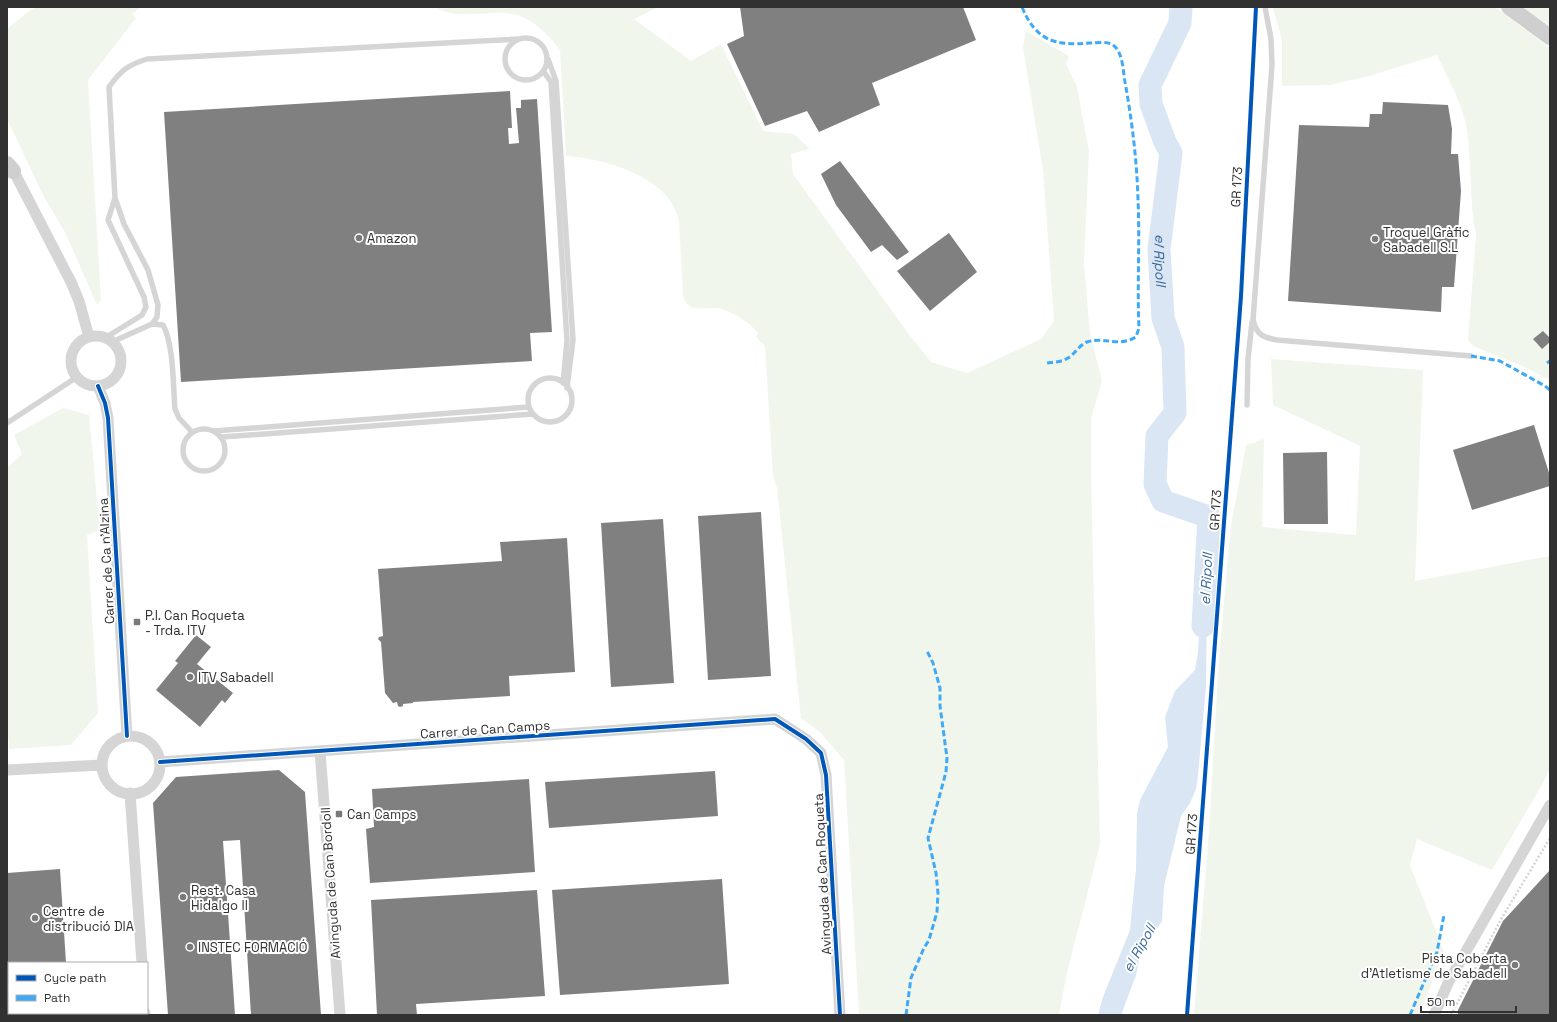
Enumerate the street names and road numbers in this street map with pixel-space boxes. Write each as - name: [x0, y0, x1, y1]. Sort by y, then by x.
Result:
- street label: GR 173: [1227, 166, 1246, 208]
- street label: GR 173: [1206, 489, 1225, 531]
- street label: Carrer de Ca n'Alzina: [95, 497, 118, 625]
- street label: Carrer de Can Camps: [420, 716, 551, 743]
- street label: Avinguda de Can Roqueta: [810, 792, 835, 955]
- street label: Avinguda de Can Bordoll: [317, 806, 344, 959]
- street label: GR 173: [1182, 813, 1201, 855]

